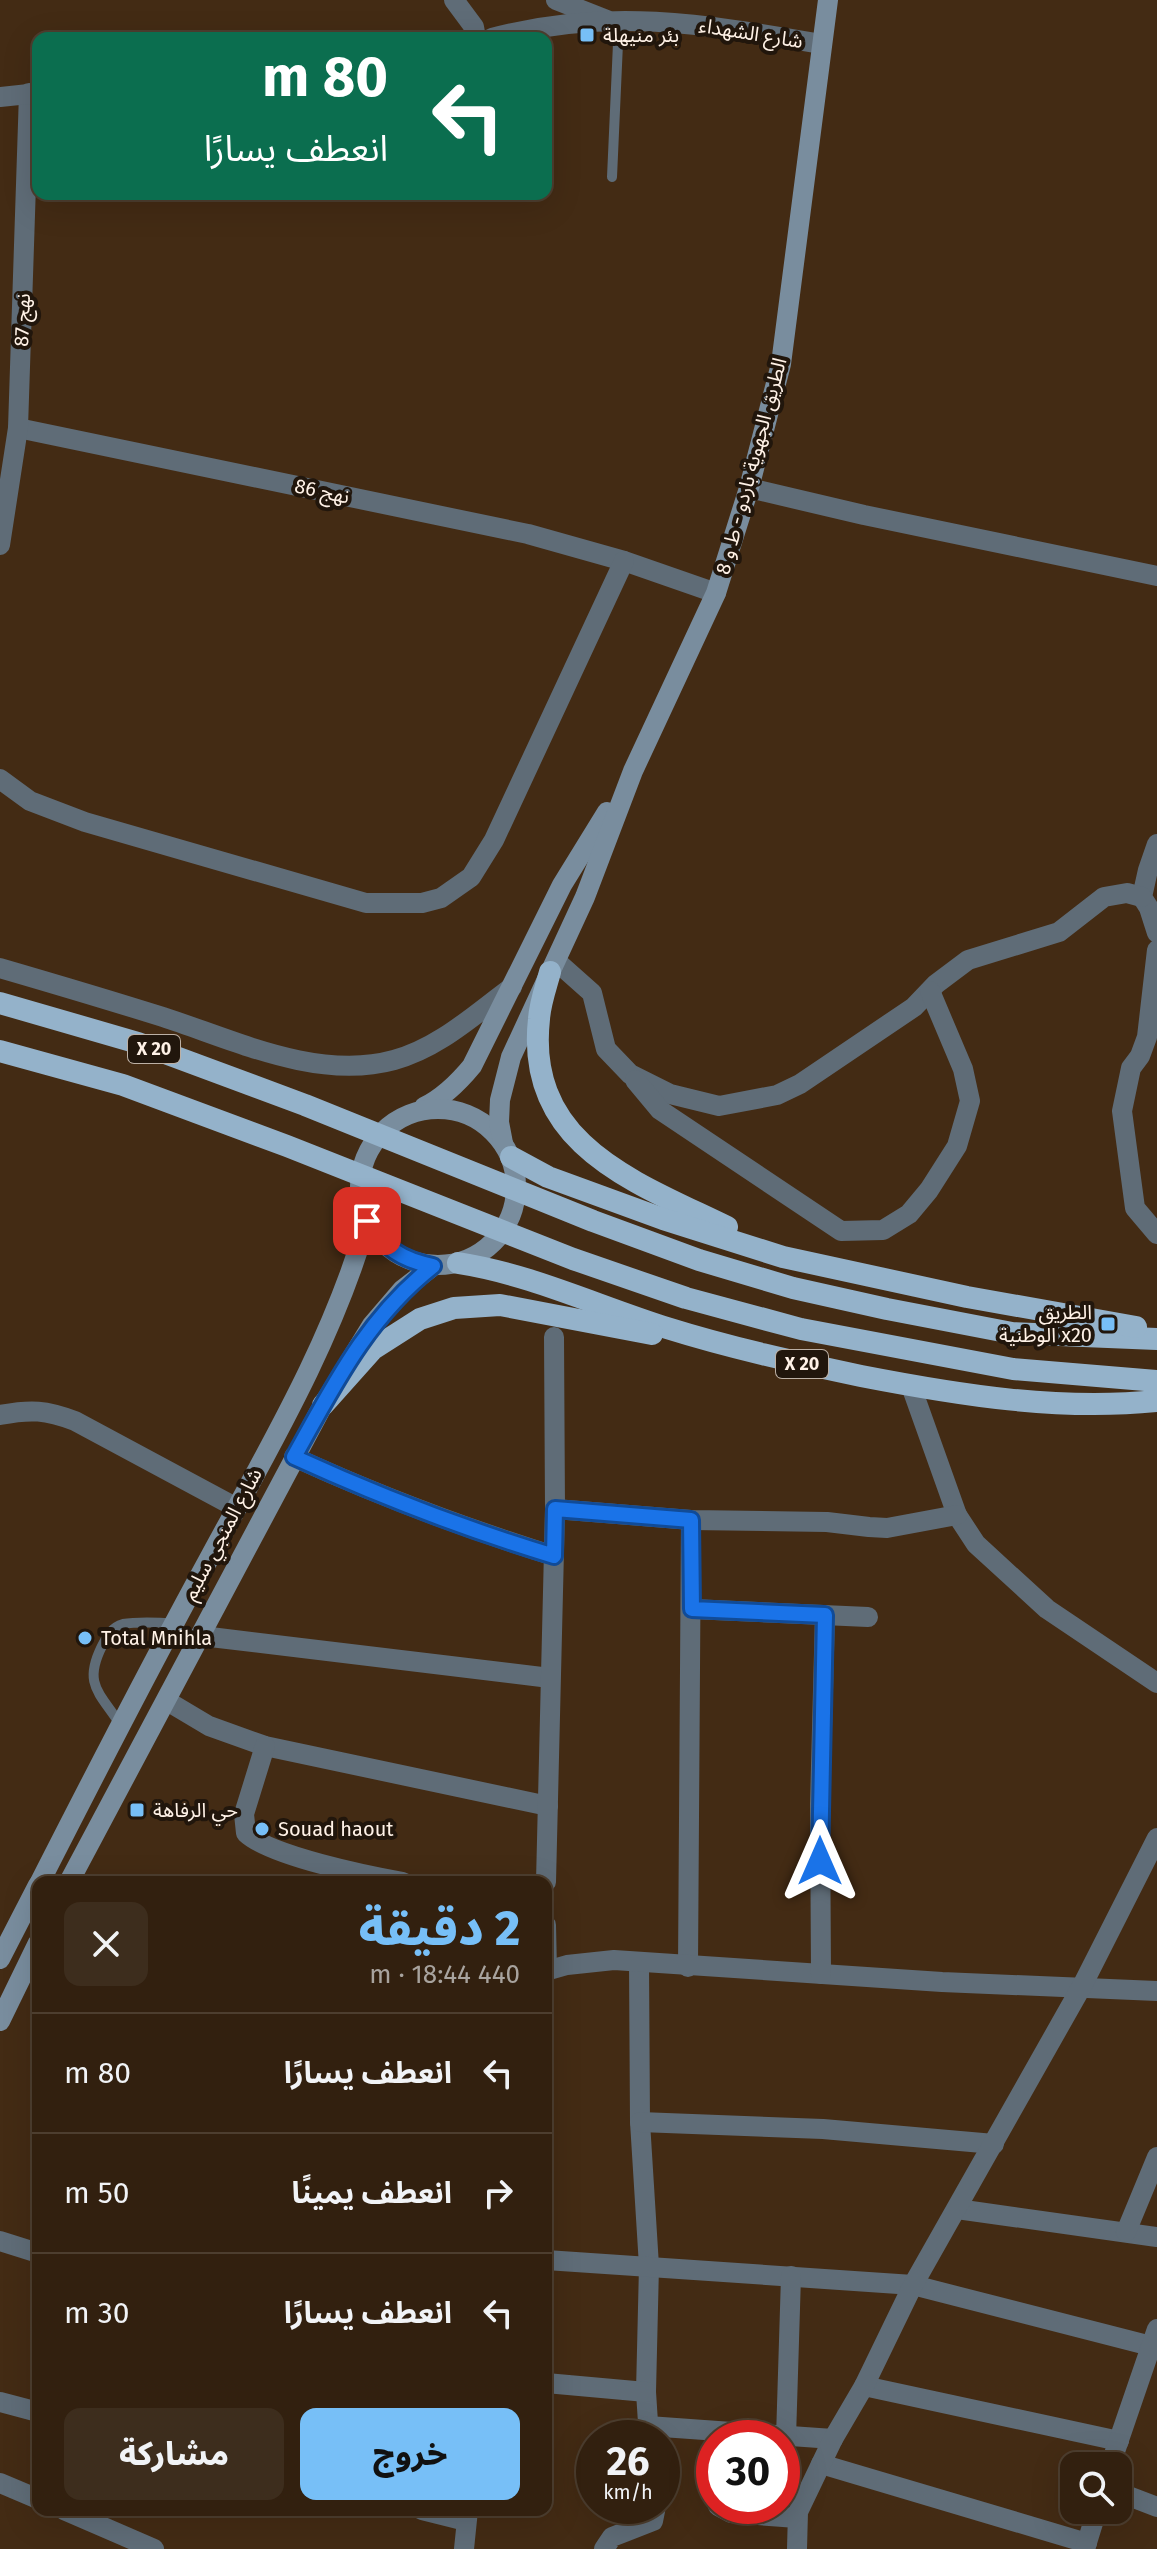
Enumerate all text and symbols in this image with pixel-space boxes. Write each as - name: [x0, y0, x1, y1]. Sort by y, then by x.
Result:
- street label: شارع الشهداء: [697, 13, 805, 56]
- place label: بئر منيهلة: [603, 23, 679, 47]
- marker: بئر منيهلة: [578, 26, 596, 44]
- text: 80 m: [262, 44, 388, 111]
- icon: left: [416, 64, 520, 168]
- text: انعطف يسارًا: [204, 127, 388, 171]
- street label: نهج 87: [9, 293, 38, 347]
- street label: الطريق الجهوية باردو - ط و 8: [710, 355, 792, 577]
- street label: نهج 86: [292, 473, 352, 511]
- road number: X 20: [128, 1035, 180, 1063]
- pin: [333, 1187, 401, 1255]
- icon: arrive: [345, 1199, 389, 1243]
- place label: الطريق الوطنية x20: [999, 1300, 1092, 1347]
- marker: الطريق الوطنية x20: [1099, 1315, 1117, 1333]
- road number: X 20: [776, 1350, 828, 1378]
- street label: شارع المنجي سليم: [177, 1464, 270, 1606]
- place label: Total Mnihla: [101, 1626, 212, 1650]
- marker: Total Mnihla: [76, 1629, 94, 1647]
- place label: حي الرفاهة: [153, 1798, 238, 1826]
- marker: حي الرفاهة: [128, 1801, 146, 1819]
- place label: Souad haout: [278, 1817, 394, 1841]
- position arrow: [778, 1819, 862, 1903]
- marker: Souad haout: [253, 1820, 271, 1838]
- text: 2 دقيقة: [359, 1900, 520, 1958]
- button: close: [64, 1902, 148, 1986]
- text: 440 m · 18:44: [369, 1959, 520, 1990]
- icon: left: [476, 2051, 520, 2095]
- text: 80 m: [64, 2055, 131, 2091]
- text: انعطف يسارًا: [284, 2055, 452, 2091]
- icon: right: [476, 2171, 520, 2215]
- text: 50 m: [64, 2175, 129, 2211]
- text: انعطف يمينًا: [292, 2175, 452, 2211]
- icon: left: [476, 2291, 520, 2335]
- text: 30 m: [64, 2295, 129, 2331]
- text: انعطف يسارًا: [284, 2295, 452, 2331]
- button: مشاركة: [64, 2408, 284, 2500]
- button: خروج: [300, 2408, 520, 2500]
- speed limit sign: 30: [696, 2420, 800, 2524]
- text: 26: [606, 2438, 650, 2486]
- map controls: [1060, 2452, 1132, 2524]
- button: search: [1060, 2452, 1132, 2524]
- text: km/h: [603, 2480, 653, 2504]

